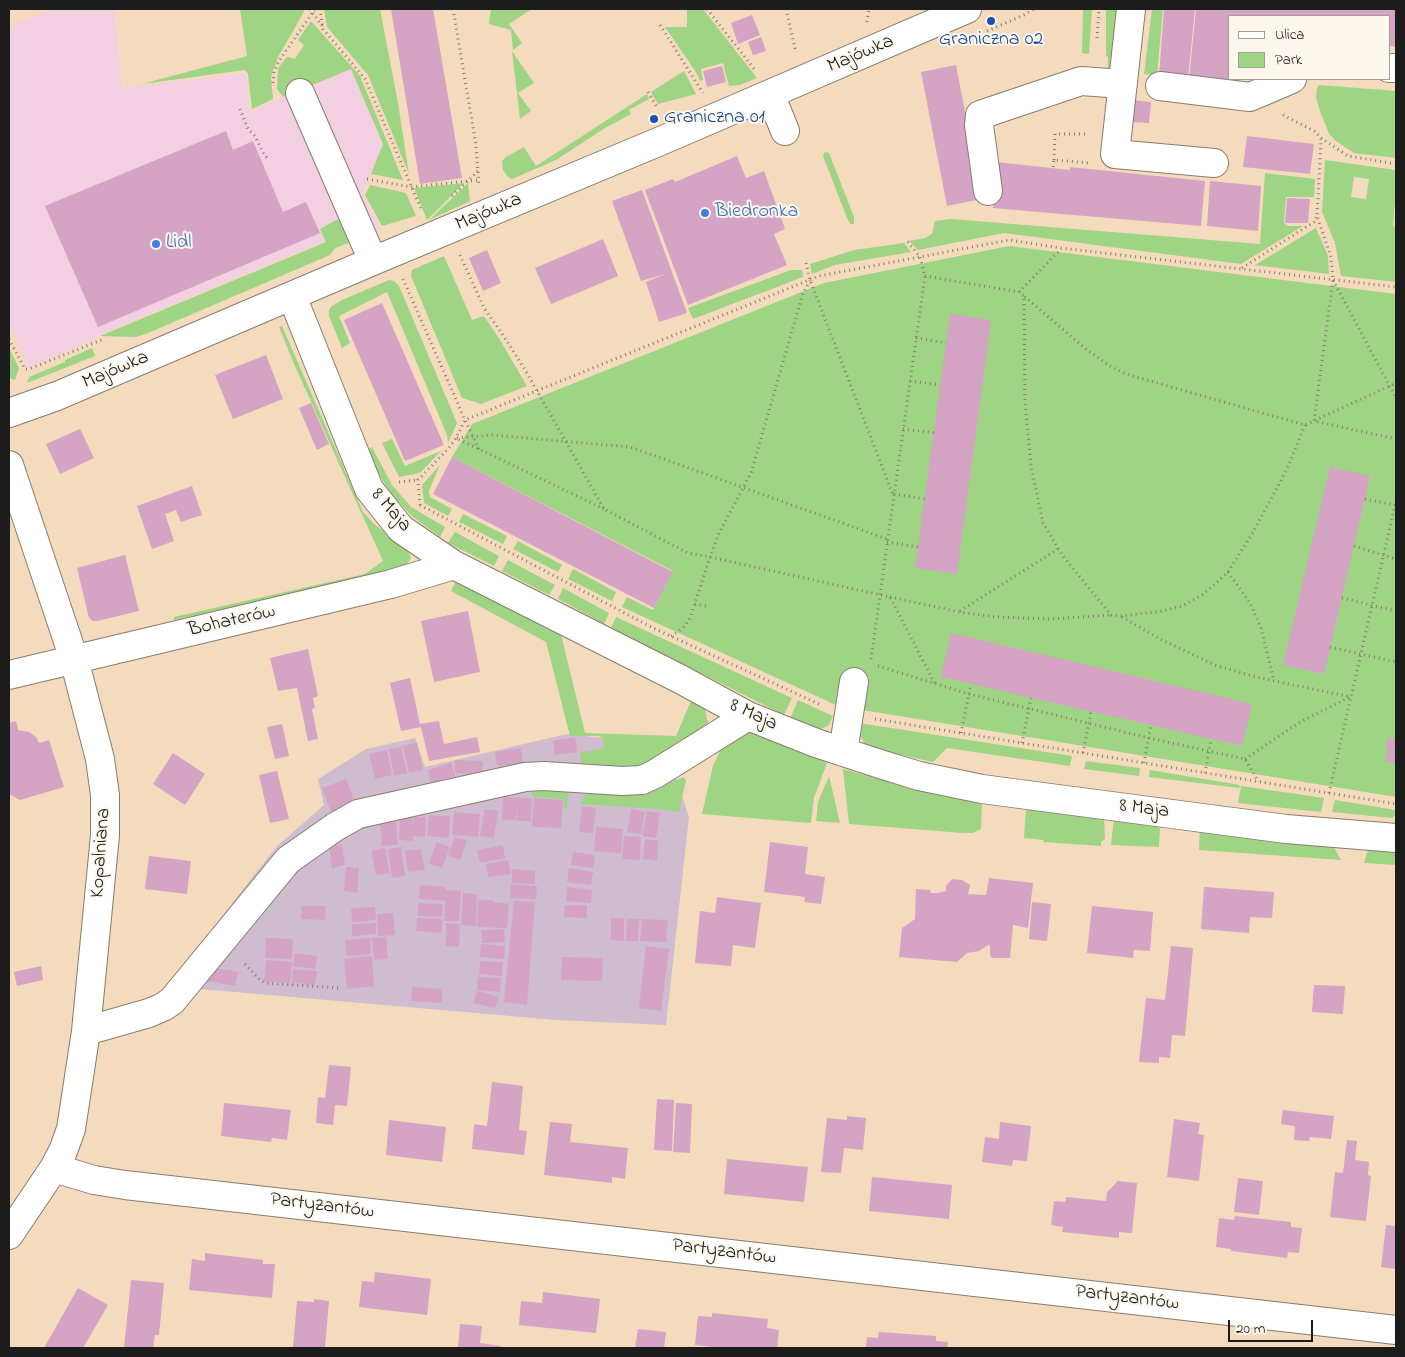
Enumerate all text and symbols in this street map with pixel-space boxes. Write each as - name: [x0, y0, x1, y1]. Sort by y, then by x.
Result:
- marker: Graniczna 02: [985, 15, 997, 27]
- legend: [1228, 15, 1390, 80]
- text: Ulica: [1275, 24, 1304, 46]
- place label: Graniczna 02: [939, 29, 1043, 53]
- street label: Majówka: [824, 30, 898, 80]
- text: Park: [1275, 49, 1302, 71]
- place label: Graniczna 01: [664, 107, 765, 131]
- marker: Graniczna 01: [648, 113, 660, 125]
- street label: Majówka: [452, 188, 526, 238]
- place label: Biedronka: [715, 201, 798, 225]
- marker: Biedronka: [699, 207, 711, 219]
- place label: Lidl: [166, 232, 192, 256]
- marker: Lidl: [150, 238, 162, 250]
- street label: Majówka: [79, 346, 153, 396]
- street label: 8 Maja: [364, 484, 416, 538]
- street label: Bohaterów: [186, 600, 278, 644]
- street label: 8 Maja: [725, 695, 781, 737]
- street label: 8 Maja: [1118, 795, 1170, 825]
- street label: Kopalniana: [87, 807, 117, 899]
- street label: Partyzantów: [269, 1189, 375, 1225]
- street label: Partyzantów: [671, 1235, 777, 1271]
- street label: Partyzantów: [1074, 1281, 1180, 1317]
- scale bar: [1230, 1310, 1315, 1342]
- text: 20 m: [1236, 1318, 1265, 1340]

